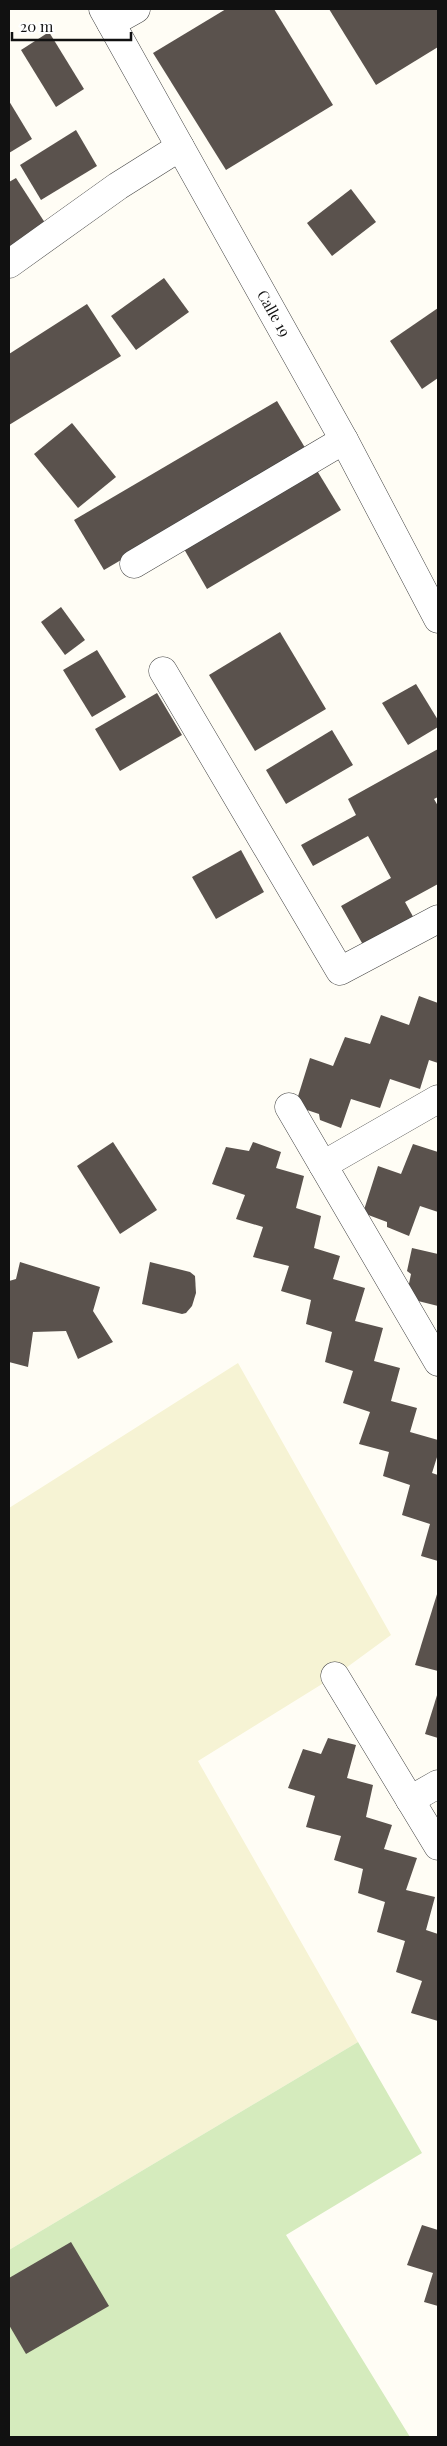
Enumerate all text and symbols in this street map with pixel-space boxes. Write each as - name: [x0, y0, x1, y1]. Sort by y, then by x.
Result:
- scale bar: [12, 10, 131, 42]
- text: 20 m: [20, 16, 54, 36]
- street label: Calle 19: [253, 286, 295, 340]

